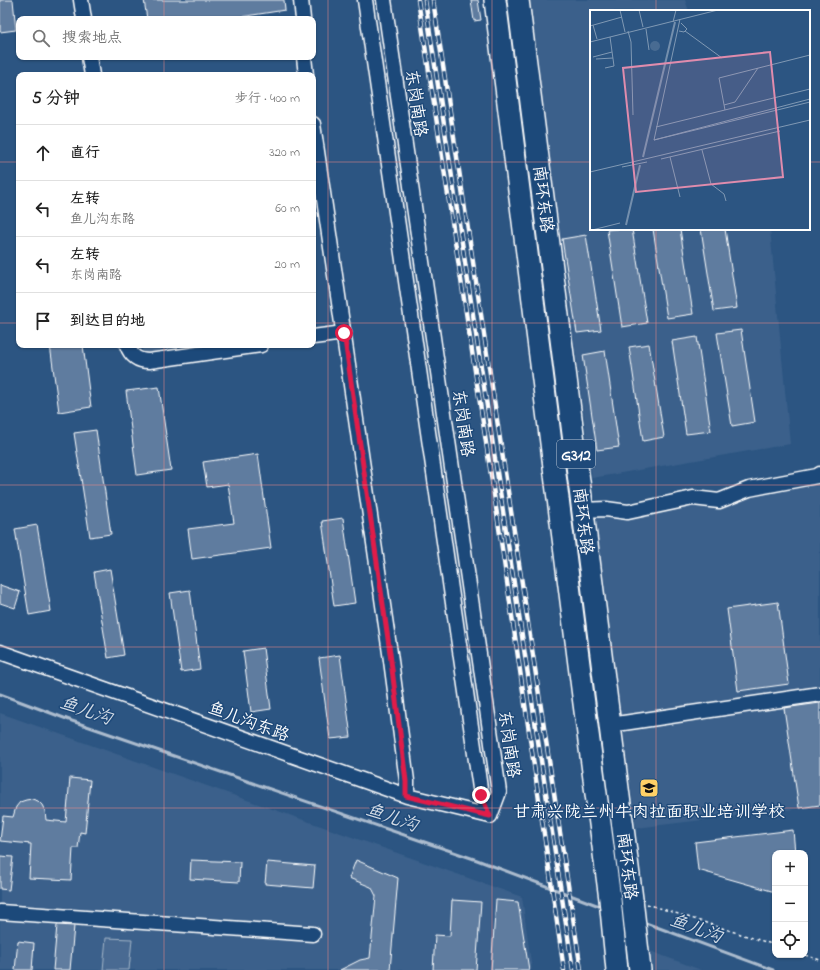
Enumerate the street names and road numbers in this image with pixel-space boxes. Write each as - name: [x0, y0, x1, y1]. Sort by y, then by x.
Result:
- street label: 东岗南路: [398, 68, 433, 139]
- street label: 南环东路: [526, 164, 559, 234]
- street label: 东岗南路: [445, 388, 480, 459]
- road number: G312: [557, 440, 595, 468]
- street label: 南环东路: [566, 486, 599, 556]
- street label: 鱼儿沟东路: [204, 696, 293, 749]
- street label: 东岗南路: [491, 709, 526, 780]
- street label: 南环东路: [610, 831, 643, 901]

